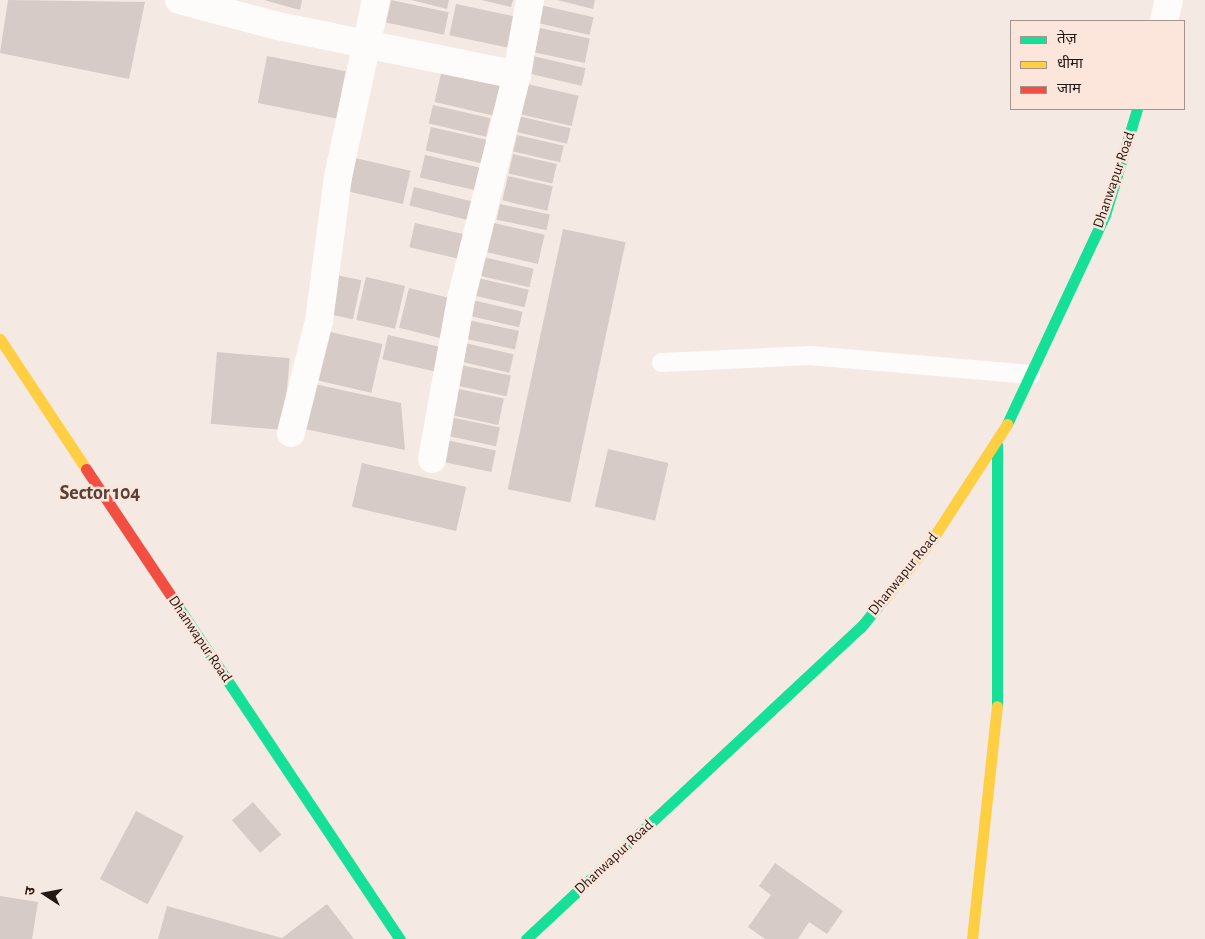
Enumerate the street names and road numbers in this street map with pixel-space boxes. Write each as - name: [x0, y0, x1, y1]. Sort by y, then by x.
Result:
- street label: Dhanwapur Road: [1089, 129, 1139, 231]
- street label: Dhanwapur Road: [864, 529, 942, 619]
- street label: Dhanwapur Road: [164, 592, 236, 686]
- street label: Dhanwapur Road: [571, 816, 657, 898]

